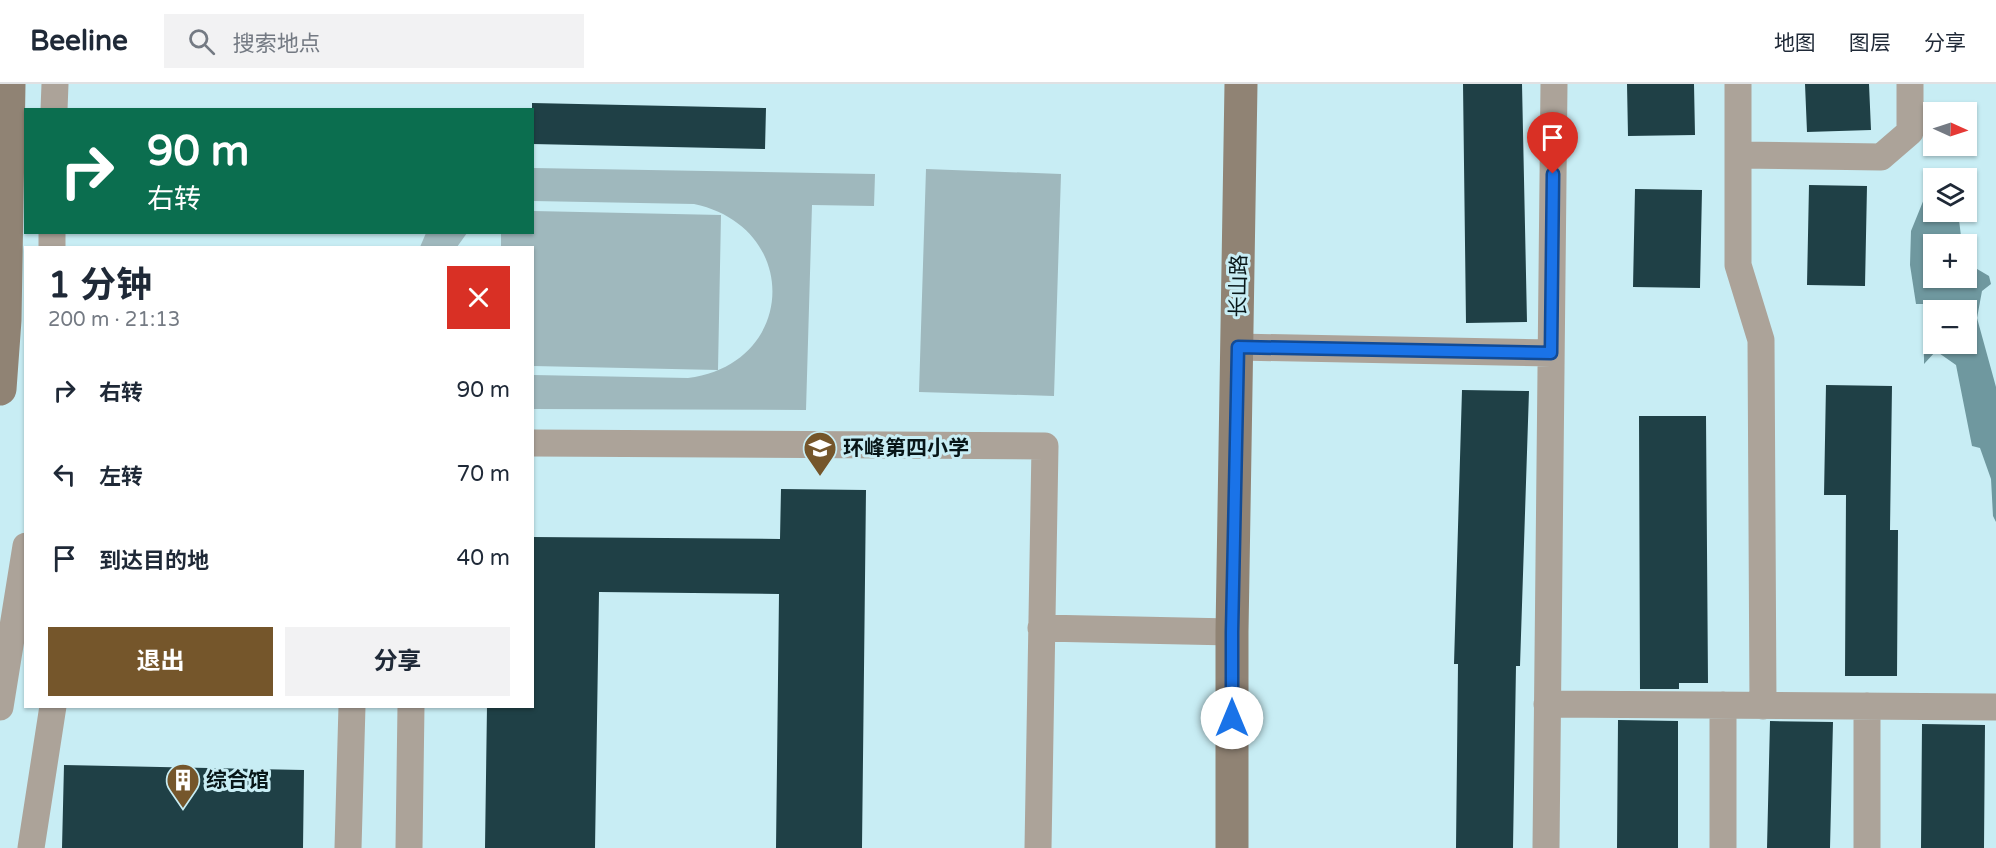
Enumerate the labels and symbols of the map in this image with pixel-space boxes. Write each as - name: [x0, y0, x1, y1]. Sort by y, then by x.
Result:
- north arrow: [1923, 102, 1977, 156]
- pin: [1527, 112, 1578, 174]
- street label: 长山路: [1226, 254, 1252, 318]
- school or university icon: 环峰第四小学: [802, 430, 838, 477]
- place label: 环峰第四小学: [843, 436, 969, 461]
- position arrow: [1200, 686, 1264, 750]
- building icon: 综合馆: [165, 762, 201, 809]
- place label: 综合馆: [206, 768, 269, 793]

